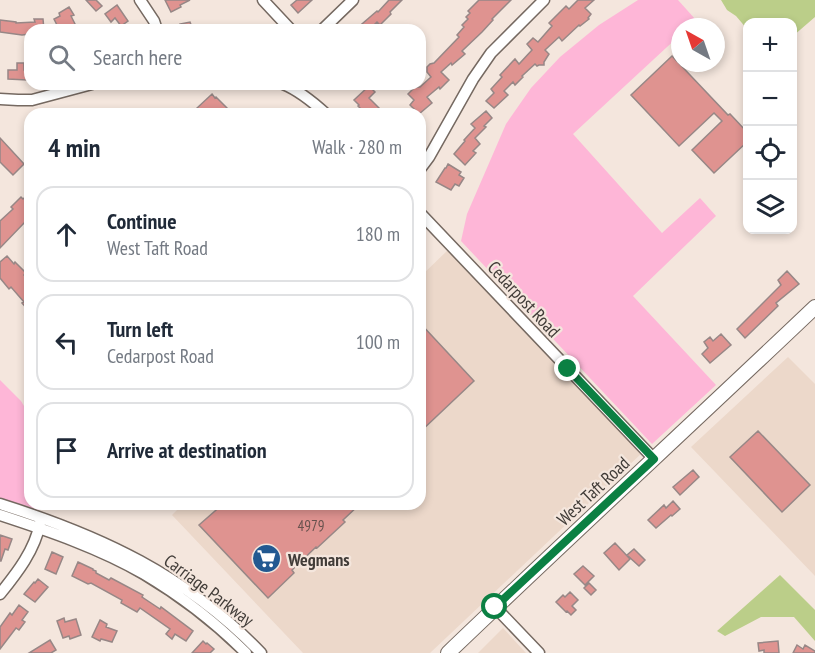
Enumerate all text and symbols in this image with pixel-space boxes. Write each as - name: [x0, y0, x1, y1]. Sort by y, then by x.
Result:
- north arrow: [671, 18, 725, 72]
- map controls: [743, 18, 797, 234]
- button: +: [743, 18, 797, 72]
- search box: [24, 24, 426, 90]
- icon: search: [45, 41, 78, 74]
- text: Search here: [93, 43, 182, 71]
- button: −: [743, 72, 797, 126]
- button: locate: [743, 126, 797, 180]
- text: 4 min: [48, 131, 101, 164]
- text: Walk · 280 m: [312, 134, 402, 160]
- button: layers: [743, 180, 797, 234]
- text: Continue: [107, 207, 177, 235]
- icon: ahead: [50, 218, 83, 251]
- text: 180 m: [356, 221, 400, 247]
- text: West Taft Road: [107, 235, 208, 261]
- street label: Cedarpost Road: [483, 256, 565, 342]
- text: Turn left: [107, 315, 173, 343]
- icon: left: [50, 326, 83, 359]
- text: 100 m: [356, 329, 400, 355]
- text: Cedarpost Road: [107, 343, 214, 369]
- route end: [554, 355, 580, 381]
- icon: arrive: [50, 434, 83, 467]
- text: Arrive at destination: [107, 436, 267, 464]
- street label: West Taft Road: [552, 452, 634, 530]
- house number: 4979: [297, 516, 325, 535]
- supermarket icon: Wegmans: [251, 543, 283, 575]
- place label: Wegmans: [287, 548, 350, 571]
- street label: Carriage Parkway: [160, 549, 259, 631]
- route start: [481, 593, 507, 619]

